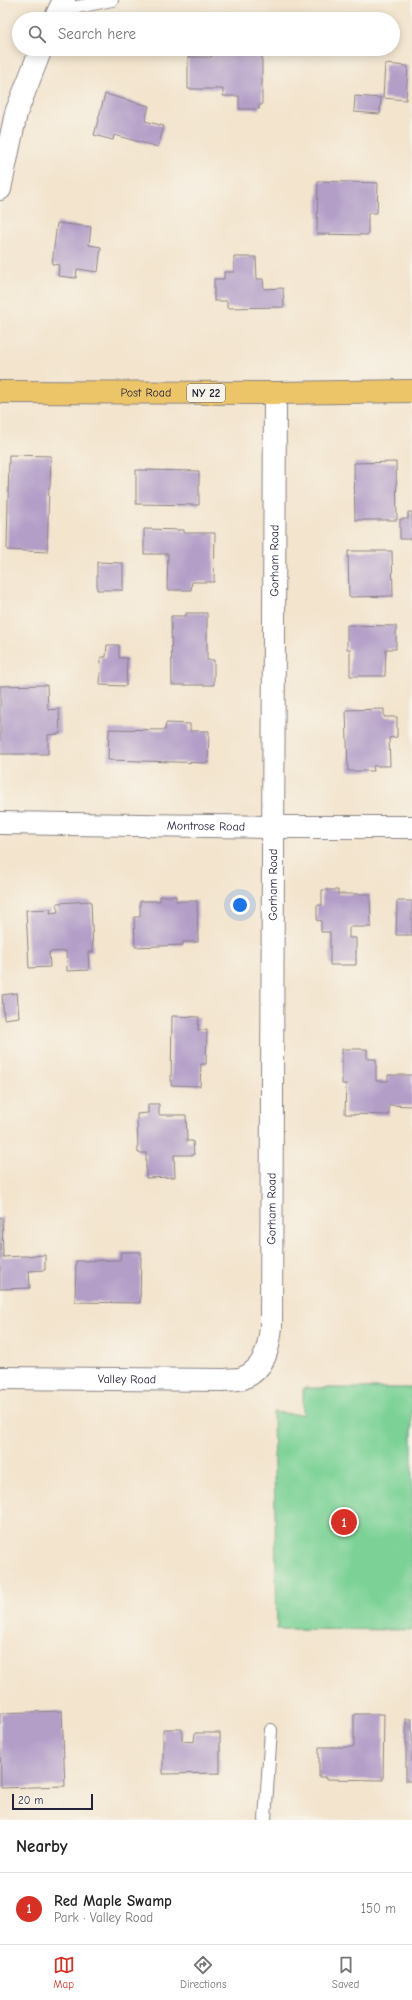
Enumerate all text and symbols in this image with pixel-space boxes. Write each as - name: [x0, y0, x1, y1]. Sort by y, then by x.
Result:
- search box: [12, 12, 400, 56]
- icon: search: [26, 23, 48, 45]
- text: Search here: [58, 25, 136, 43]
- road number: NY 22: [187, 384, 225, 402]
- street label: Post Road: [121, 385, 171, 400]
- street label: Gorham Road: [267, 525, 281, 597]
- street label: Montrose Road: [167, 818, 245, 834]
- street label: Gorham Road: [266, 849, 280, 921]
- your location: [230, 895, 250, 915]
- street label: Gorham Road: [264, 1173, 279, 1245]
- street label: Valley Road: [98, 1372, 156, 1386]
- pin: 1: [331, 1507, 357, 1537]
- scale bar: [12, 1792, 93, 1811]
- text: 20 m: [18, 1794, 43, 1807]
- text: Nearby: [16, 1837, 67, 1856]
- text: Red Maple Swamp: [54, 1892, 172, 1910]
- text: 1: [26, 1901, 32, 1916]
- text: 150 m: [361, 1901, 396, 1916]
- text: Park · Valley Road: [54, 1910, 153, 1925]
- tab: Map: [53, 1954, 75, 1991]
- tab: Directions: [180, 1954, 227, 1991]
- tab: Saved: [332, 1954, 359, 1991]

